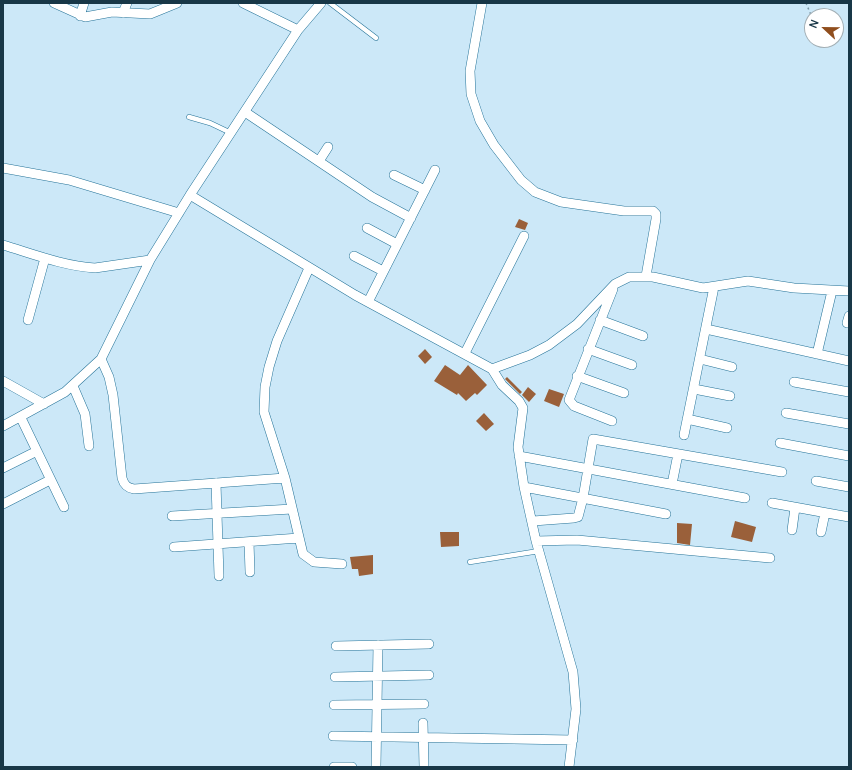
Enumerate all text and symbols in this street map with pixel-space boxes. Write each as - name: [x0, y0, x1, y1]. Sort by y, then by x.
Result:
- north arrow: [804, 8, 844, 48]
- text: N: [805, 17, 822, 30]

